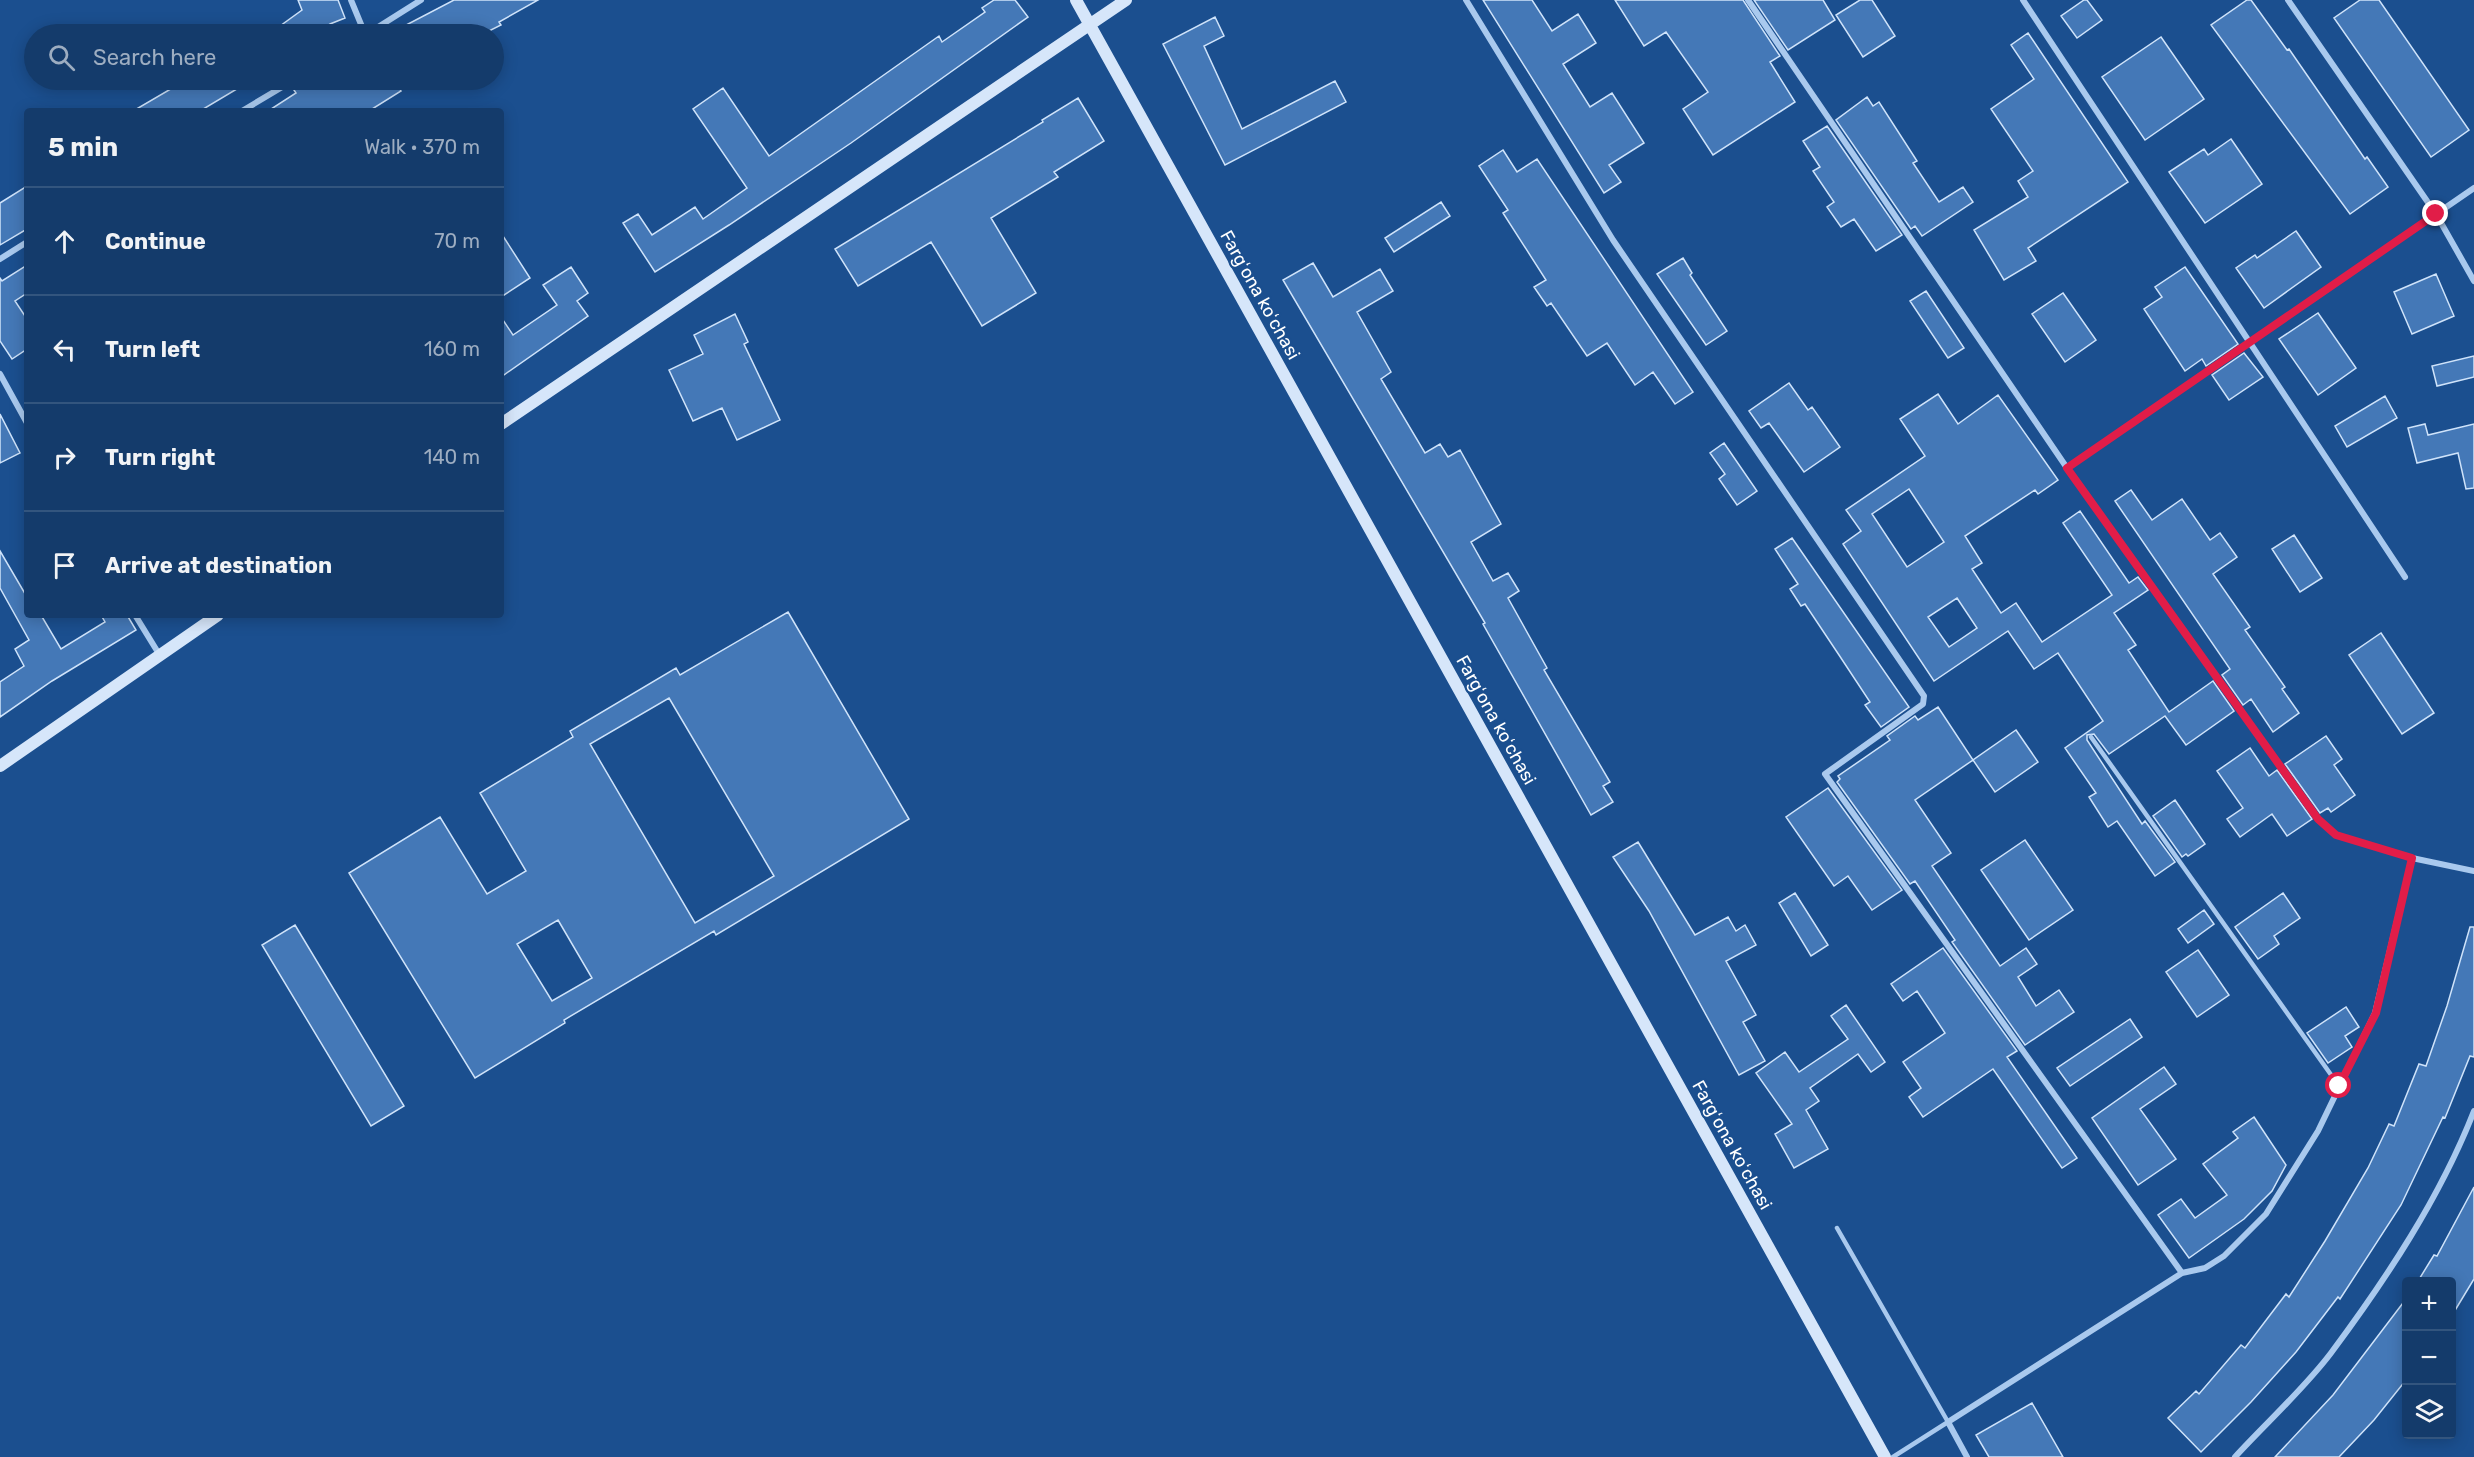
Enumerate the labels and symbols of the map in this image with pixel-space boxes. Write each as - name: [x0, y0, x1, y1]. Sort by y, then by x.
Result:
- route end: [2422, 200, 2448, 226]
- street label: Fargʻona koʻchasi: [1215, 226, 1305, 364]
- street label: Fargʻona koʻchasi: [1451, 651, 1541, 789]
- route start: [2325, 1072, 2351, 1098]
- street label: Fargʻona koʻchasi: [1687, 1076, 1777, 1214]

